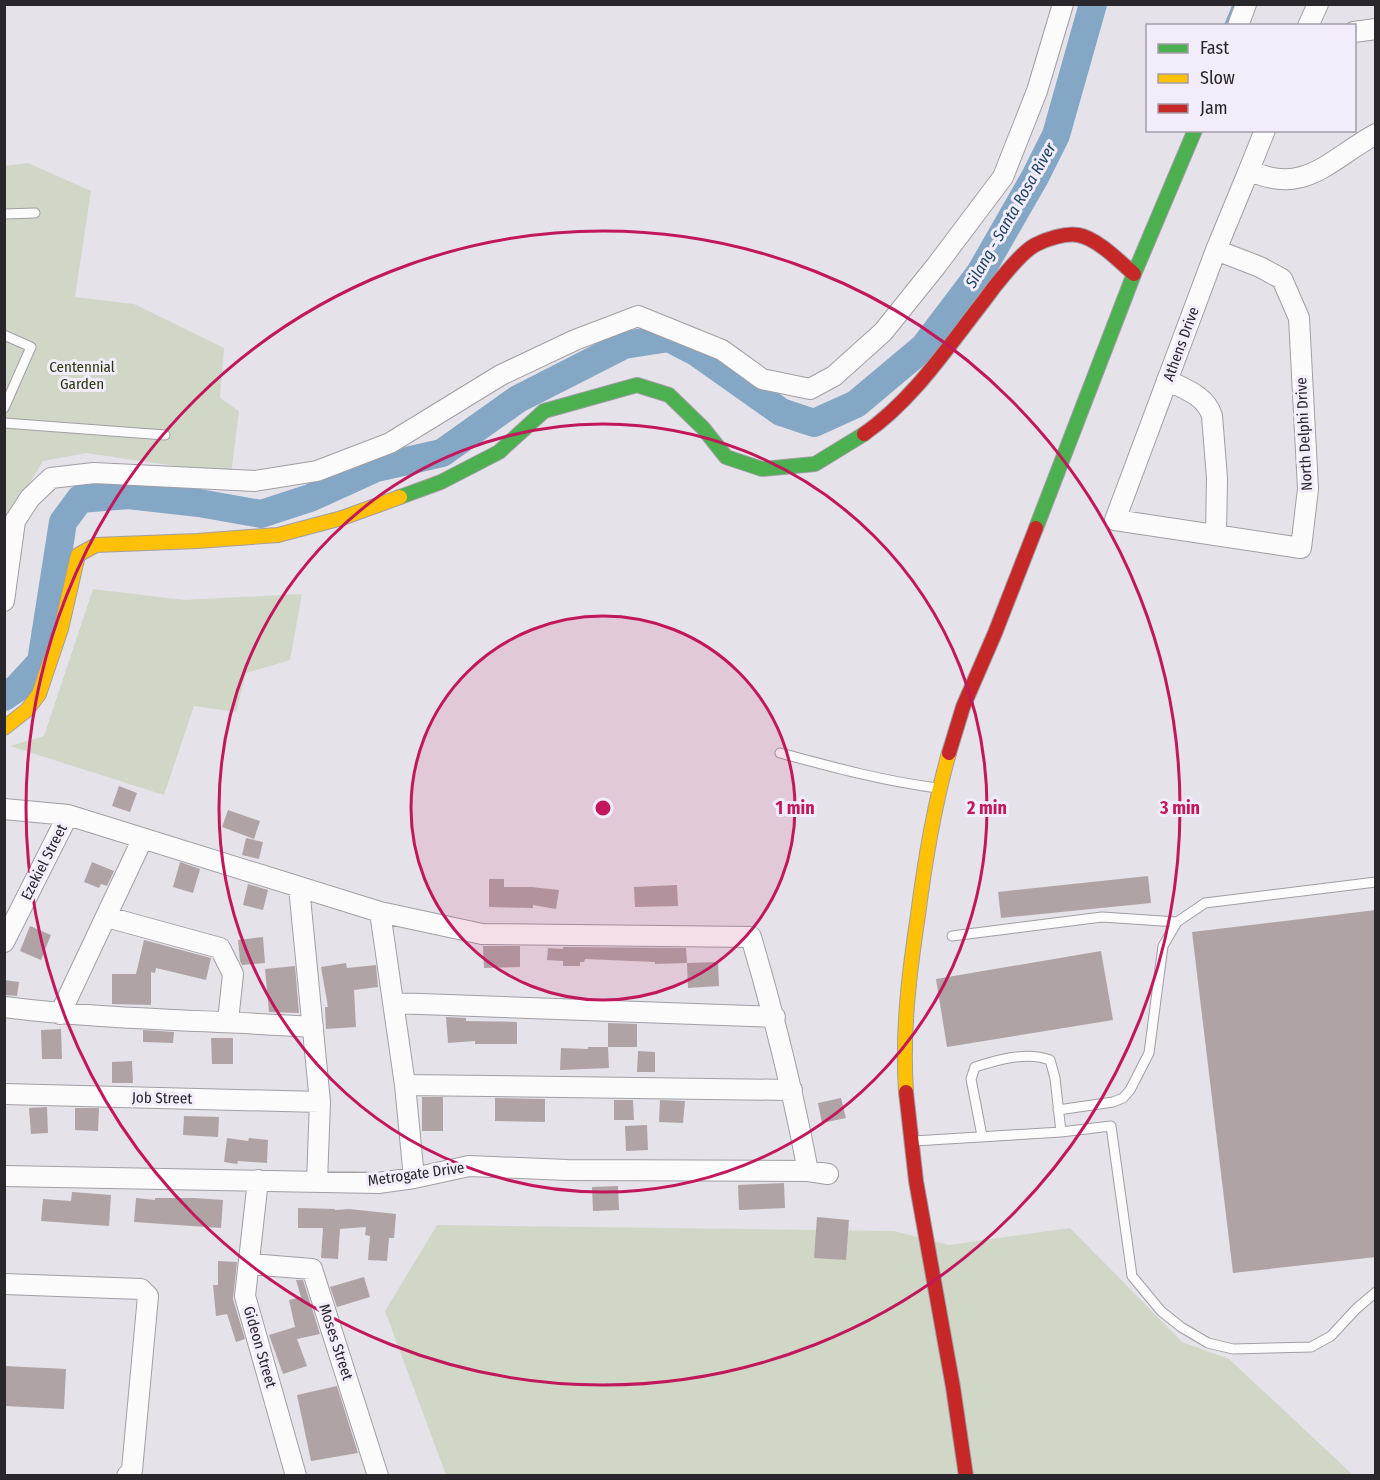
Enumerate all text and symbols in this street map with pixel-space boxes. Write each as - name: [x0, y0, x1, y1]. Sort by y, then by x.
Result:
- legend: [1146, 24, 1356, 132]
- text: Fast: [1200, 37, 1229, 59]
- text: Slow: [1200, 67, 1235, 89]
- text: Jam: [1200, 97, 1228, 119]
- water label: Silang - Santa Rosa River: [961, 139, 1060, 292]
- street label: Athens Drive: [1159, 304, 1203, 384]
- park label: Centennial Garden: [49, 358, 115, 393]
- street label: North Delphi Drive: [1292, 377, 1316, 491]
- text: 1 min: [775, 797, 815, 819]
- text: 2 min: [966, 797, 1007, 819]
- text: 3 min: [1159, 797, 1200, 819]
- centre of rings: [593, 798, 613, 818]
- street label: Ezekiel Street: [17, 821, 71, 903]
- street label: Job Street: [132, 1088, 192, 1108]
- street label: Metrogate Drive: [367, 1158, 465, 1190]
- street label: Moses Street: [315, 1302, 357, 1383]
- street label: Gideon Street: [240, 1304, 280, 1390]

